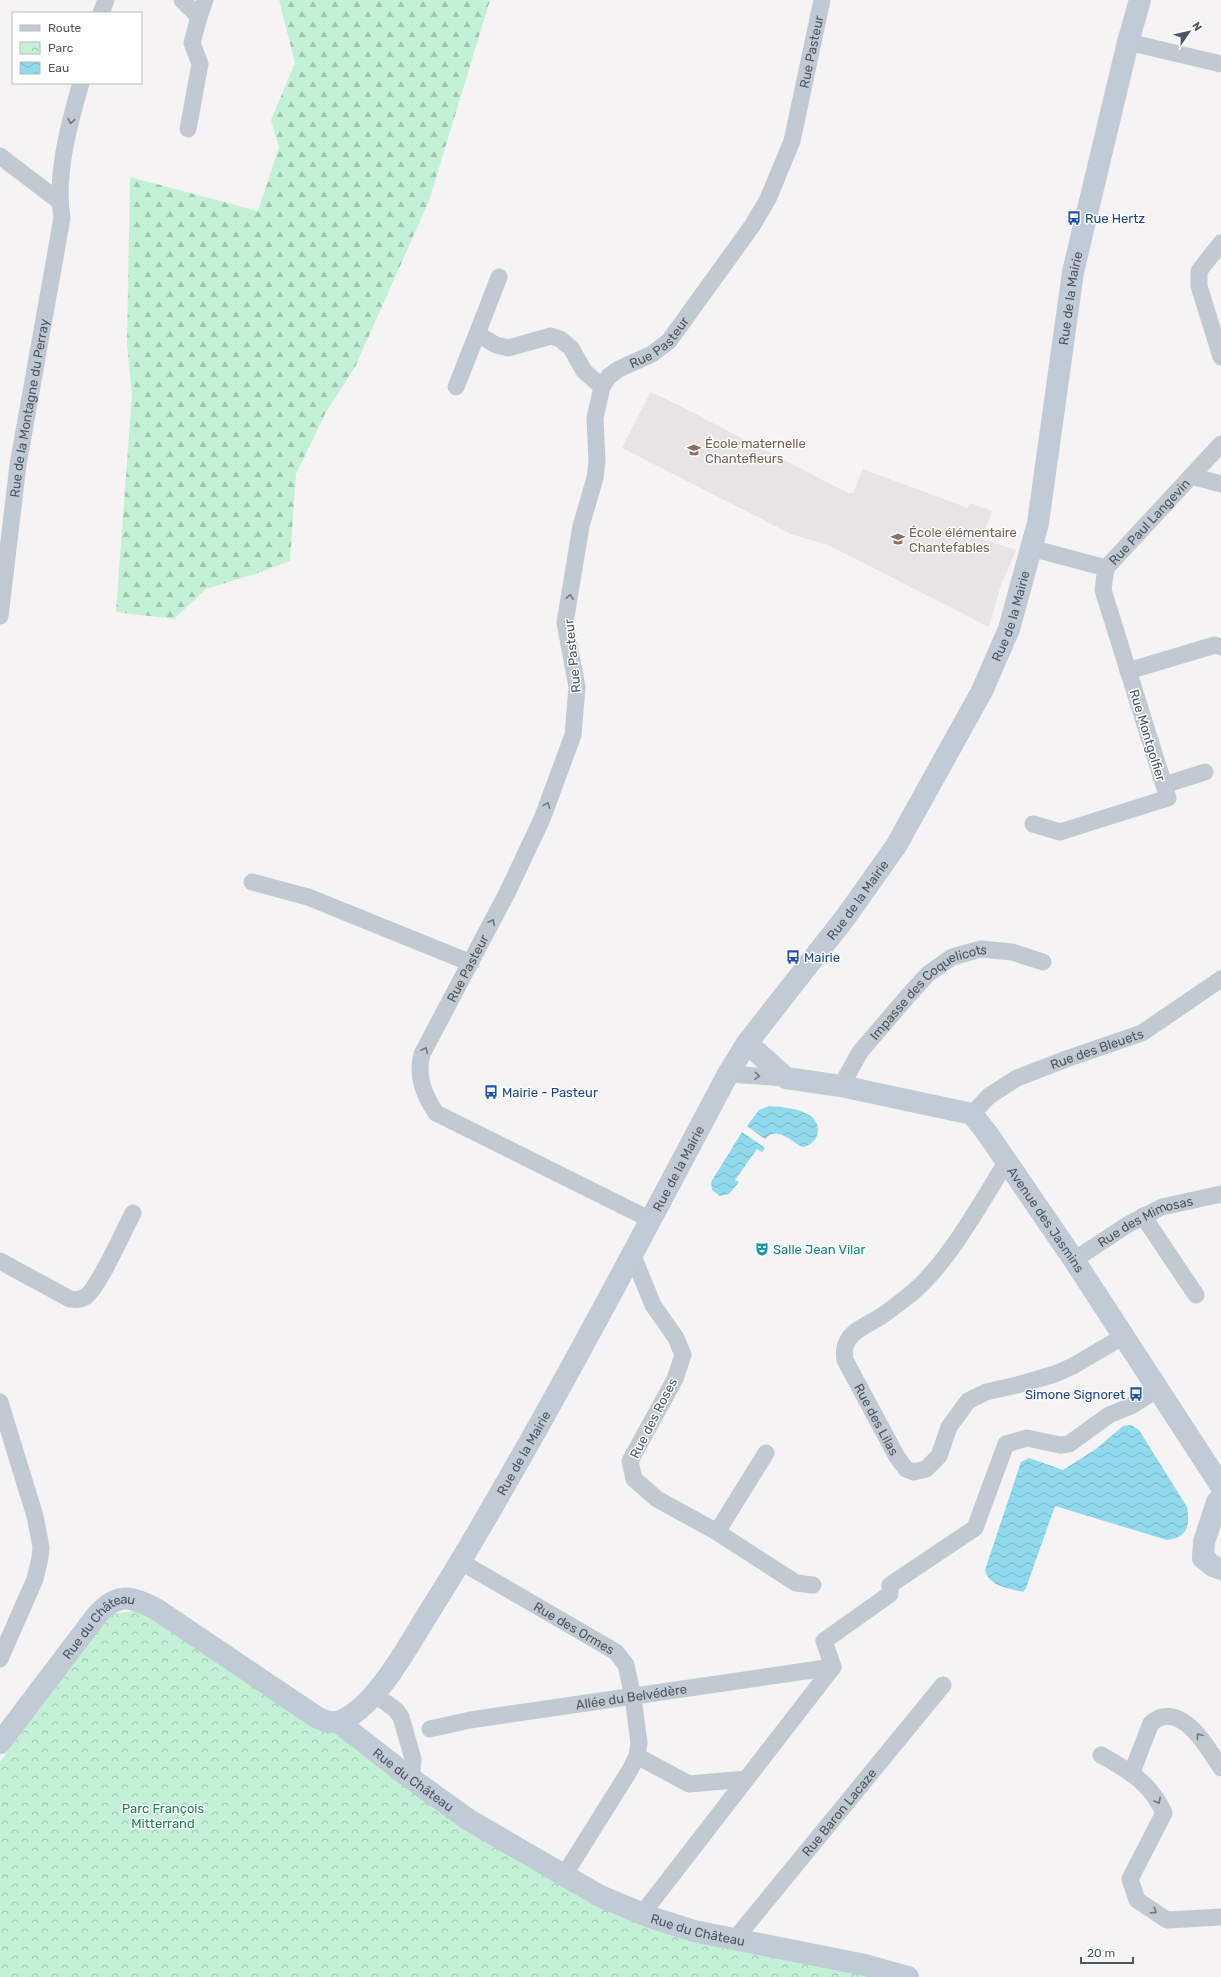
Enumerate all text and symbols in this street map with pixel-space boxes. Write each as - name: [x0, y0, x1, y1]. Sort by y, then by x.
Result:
- legend: [12, 12, 142, 84]
- north arrow: [1169, 12, 1209, 52]
- street label: Rue Pasteur: [796, 14, 827, 90]
- text: N: [1189, 20, 1205, 34]
- text: Route: [48, 21, 82, 35]
- text: Parc: [48, 41, 74, 55]
- text: Eau: [48, 61, 69, 75]
- one-way arrow: [67, 118, 75, 124]
- bus stop icon: Rue Hertz: [1066, 210, 1082, 226]
- place label: Rue Hertz: [1085, 211, 1145, 226]
- street label: Rue de la Mairie: [1056, 250, 1086, 346]
- street label: Rue Pasteur: [627, 314, 692, 371]
- street label: Rue de la Montagne du Perray: [7, 318, 52, 498]
- place label: École maternelle Chantefleurs: [705, 436, 806, 466]
- school or university icon: École maternelle Chantefleurs: [686, 442, 702, 458]
- street label: Rue Paul Langevin: [1106, 476, 1193, 568]
- place label: École élémentaire Chantefables: [909, 525, 1017, 555]
- school or university icon: École élémentaire Chantefables: [890, 531, 906, 547]
- street label: Rue de la Mairie: [989, 569, 1033, 664]
- one-way arrow: [565, 594, 573, 600]
- street label: Rue Pasteur: [561, 618, 584, 694]
- street label: Rue Montgolfier: [1125, 687, 1169, 783]
- one-way arrow: [543, 802, 551, 809]
- street label: Rue de la Mairie: [824, 857, 892, 943]
- one-way arrow: [487, 919, 495, 927]
- street label: Rue Pasteur: [444, 932, 492, 1005]
- street label: Impasse des Coquelicots: [867, 942, 988, 1043]
- bus stop icon: Mairie: [785, 949, 801, 965]
- place label: Mairie: [804, 950, 840, 965]
- street label: Rue des Bleuets: [1048, 1026, 1146, 1072]
- one-way arrow: [420, 1047, 428, 1054]
- one-way arrow: [754, 1071, 760, 1080]
- bus stop icon: Mairie - Pasteur: [483, 1084, 499, 1100]
- place label: Mairie - Pasteur: [502, 1085, 598, 1100]
- street label: Rue de la Mairie: [650, 1123, 707, 1214]
- street label: Avenue des Jasmins: [1004, 1164, 1087, 1276]
- street label: Rue des Mimosas: [1095, 1193, 1195, 1250]
- theatre icon: Salle Jean Vilar: [754, 1241, 770, 1257]
- place label: Salle Jean Vilar: [773, 1242, 865, 1257]
- street label: Rue des Roses: [627, 1375, 680, 1461]
- street label: Rue des Lilas: [851, 1381, 902, 1458]
- bus stop icon: Simone Signoret: [1128, 1386, 1144, 1402]
- place label: Simone Signoret: [1025, 1387, 1125, 1403]
- street label: Rue de la Mairie: [494, 1408, 554, 1498]
- street label: Rue du Château: [59, 1591, 137, 1662]
- street label: Rue des Ormes: [531, 1599, 617, 1658]
- street label: Allée du Belvédère: [575, 1681, 688, 1712]
- one-way arrow: [1196, 1733, 1203, 1740]
- street label: Rue du Château: [370, 1745, 457, 1815]
- street label: Rue Baron Lacaze: [799, 1766, 880, 1859]
- one-way arrow: [1153, 1797, 1160, 1804]
- park label: Parc François Mitterrand: [122, 1801, 205, 1831]
- one-way arrow: [1150, 1906, 1157, 1914]
- street label: Rue du Château: [649, 1911, 746, 1949]
- scale bar: [1081, 1939, 1133, 1965]
- text: 20 m: [1087, 1946, 1115, 1960]

